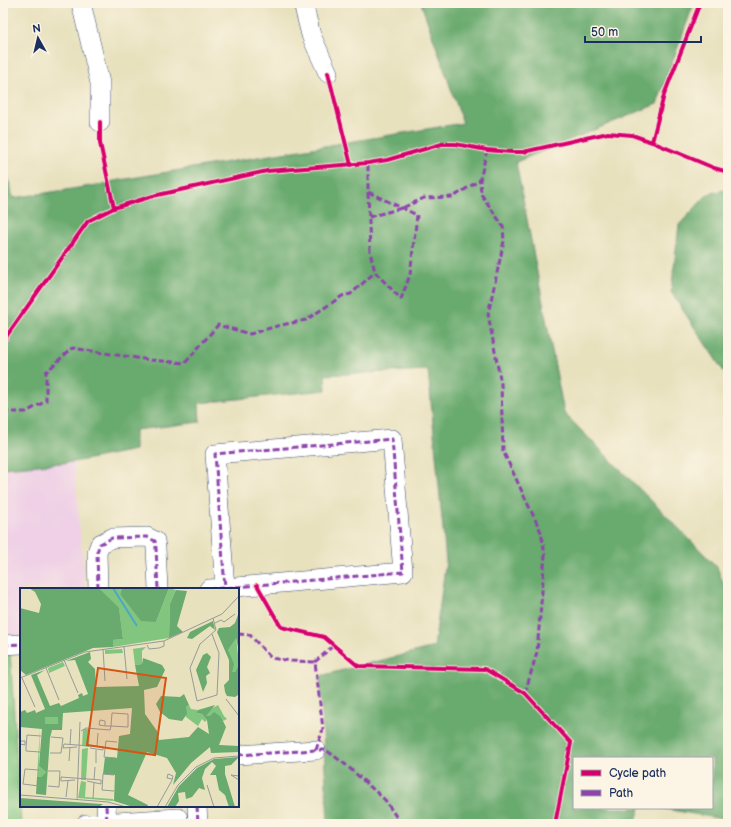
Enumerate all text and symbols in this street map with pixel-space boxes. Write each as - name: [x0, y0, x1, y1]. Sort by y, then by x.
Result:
- north arrow: [18, 18, 58, 58]
- scale bar: [585, 18, 701, 44]
- text: N: [32, 22, 42, 36]
- text: 50 m: [591, 25, 618, 40]
- inset map: [20, 588, 239, 807]
- legend: [573, 757, 713, 809]
- text: Cycle path: [609, 766, 666, 781]
- text: Path: [609, 786, 634, 801]

